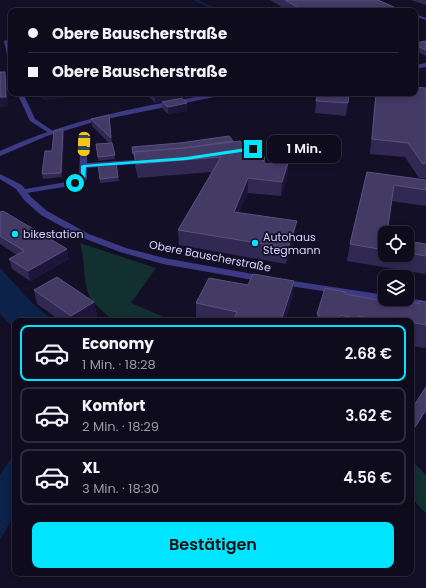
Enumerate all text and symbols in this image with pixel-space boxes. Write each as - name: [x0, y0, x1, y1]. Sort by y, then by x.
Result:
- text: Obere Bauscherstraße: [52, 23, 227, 44]
- text: Obere Bauscherstraße: [52, 61, 227, 82]
- car: [78, 132, 90, 156]
- callout: 1 Min.: [267, 135, 341, 163]
- text: 1 Min.: [286, 139, 322, 158]
- route end: [244, 140, 262, 158]
- route start: [66, 174, 84, 192]
- place label: bikestation: [23, 226, 84, 242]
- map controls: [378, 226, 414, 306]
- button: locate: [378, 226, 414, 262]
- marker: bikestation: [10, 229, 20, 239]
- place label: Autohaus Stegmann: [263, 229, 321, 258]
- street label: Obere Bauscherstraße: [148, 236, 273, 276]
- marker: Autohaus Stegmann: [250, 238, 260, 248]
- button: layers: [378, 270, 414, 306]
- text: Economy: [82, 333, 154, 354]
- icon: car: [34, 335, 70, 371]
- text: 2.68 €: [345, 343, 392, 364]
- text: 1 Min. · 18:28: [82, 355, 156, 374]
- text: Komfort: [82, 395, 145, 416]
- icon: car: [34, 397, 70, 433]
- text: 3.62 €: [345, 405, 392, 426]
- text: 2 Min. · 18:29: [82, 417, 159, 436]
- text: XL: [82, 457, 100, 478]
- icon: car: [34, 459, 70, 495]
- text: 4.56 €: [343, 467, 392, 488]
- text: 3 Min. · 18:30: [82, 479, 159, 498]
- button: Bestätigen: [32, 522, 394, 568]

